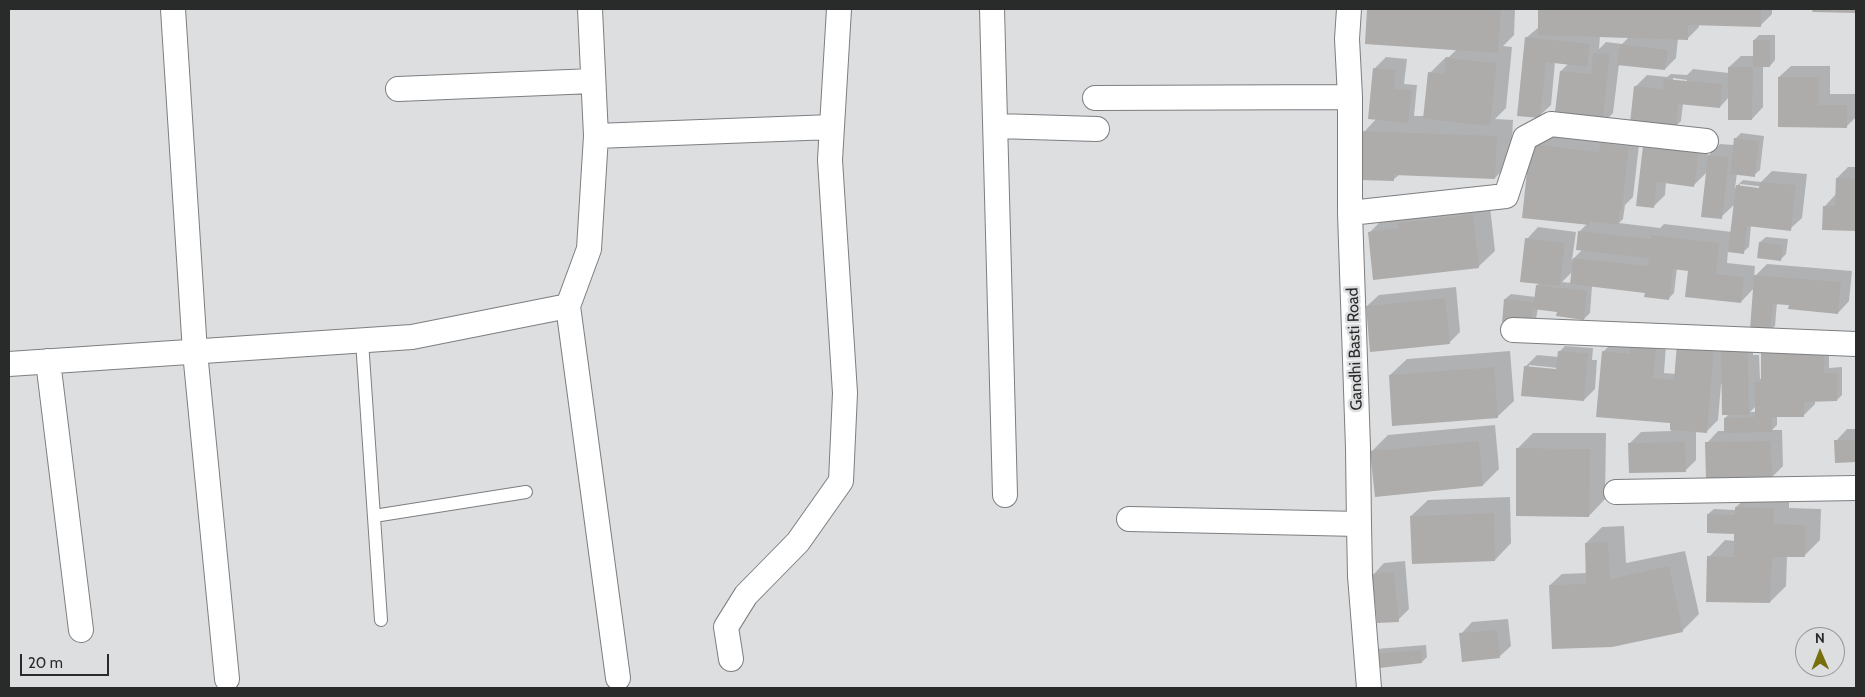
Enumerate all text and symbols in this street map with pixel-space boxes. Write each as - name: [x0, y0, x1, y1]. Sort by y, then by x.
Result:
- street label: Gandhi Basti Road: [1343, 287, 1367, 411]
- north arrow: [1795, 627, 1845, 677]
- text: N: [1815, 629, 1825, 647]
- scale bar: [22, 644, 111, 676]
- text: 20 m: [28, 654, 63, 672]

